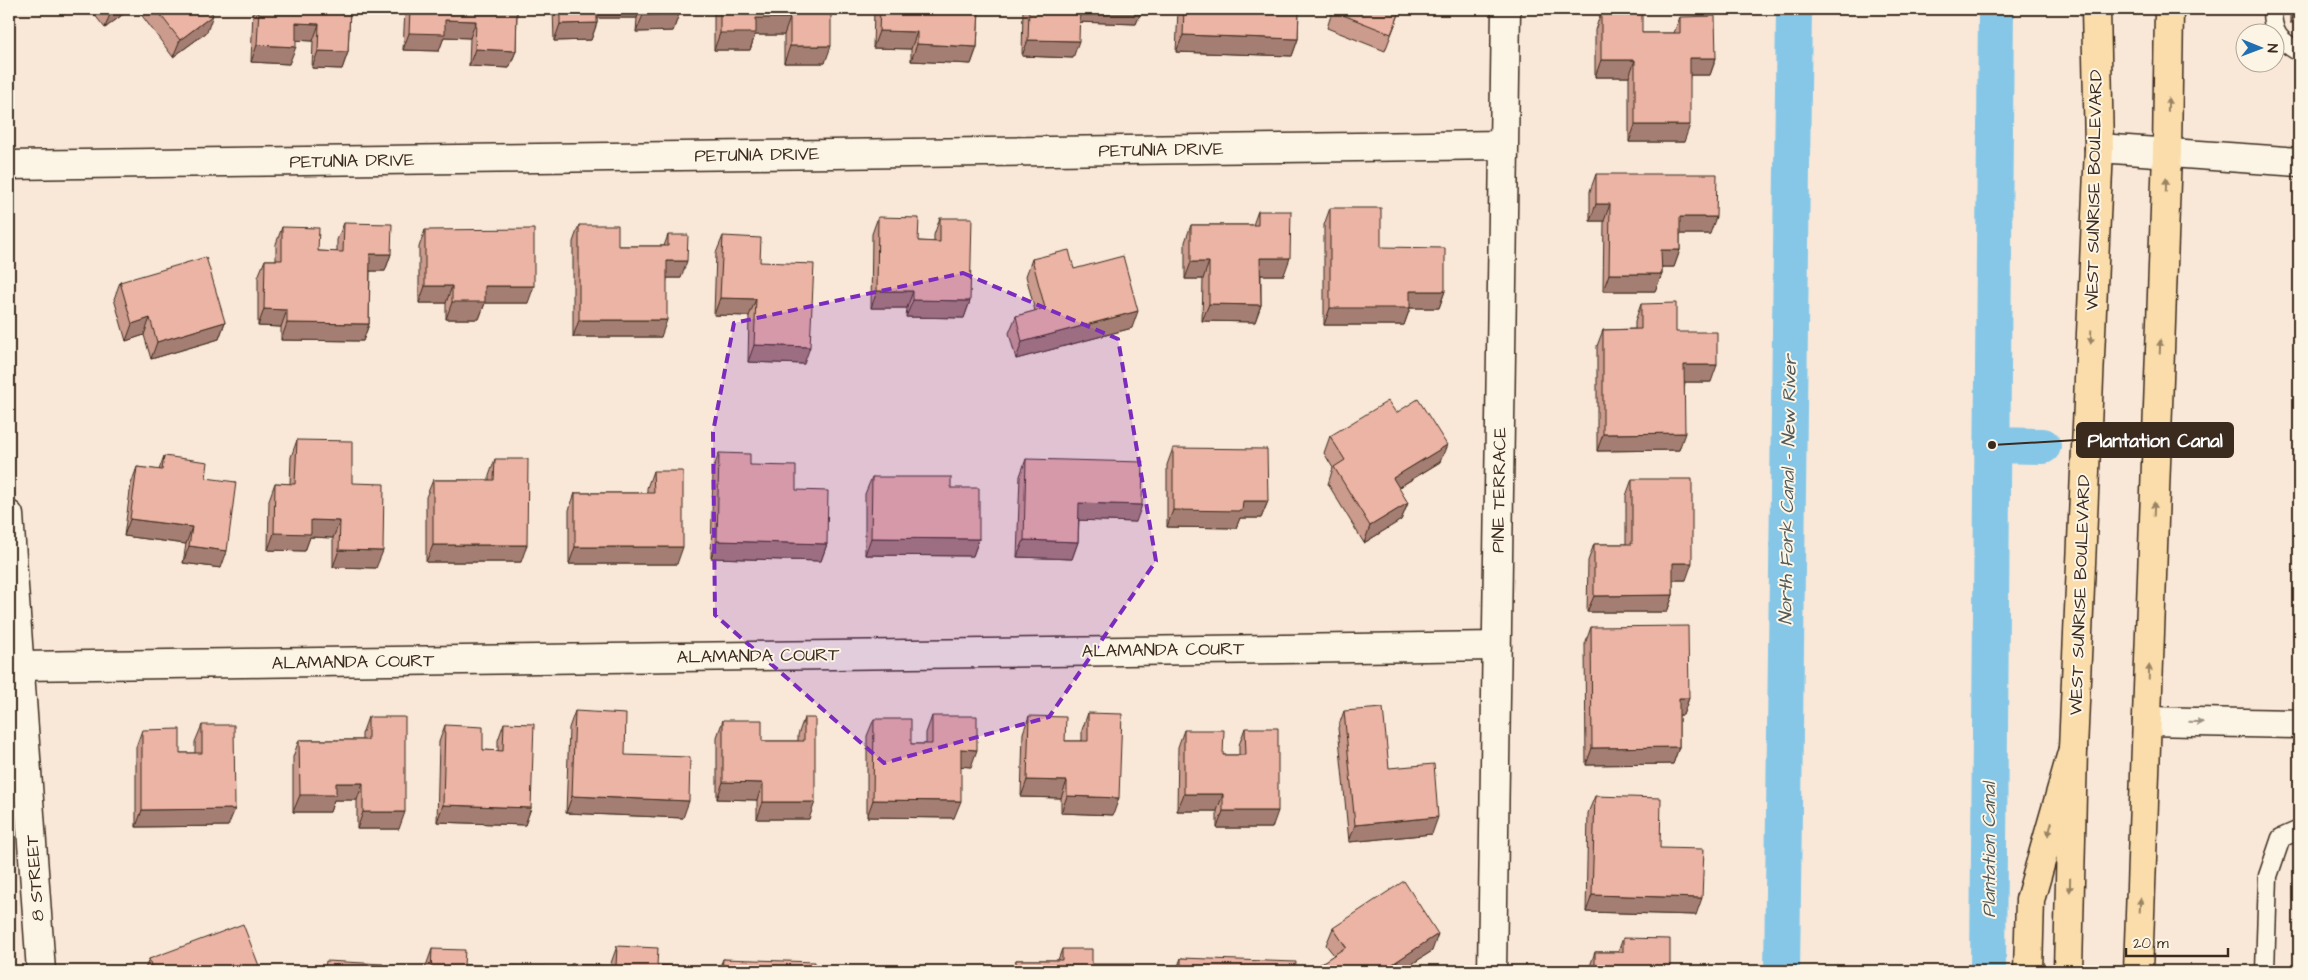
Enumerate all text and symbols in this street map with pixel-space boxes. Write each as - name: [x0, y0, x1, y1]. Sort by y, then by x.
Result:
- north arrow: [2236, 22, 2286, 72]
- text: N: [2262, 44, 2282, 53]
- street label: WEST SUNRISE BOULEVARD: [2079, 69, 2109, 311]
- one-way arrow: [2164, 96, 2172, 112]
- street label: PETUNIA DRIVE: [1098, 136, 1224, 164]
- street label: PETUNIA DRIVE: [694, 141, 820, 169]
- street label: PETUNIA DRIVE: [289, 147, 415, 175]
- one-way arrow: [2162, 176, 2170, 192]
- one-way arrow: [2087, 329, 2095, 345]
- one-way arrow: [2156, 339, 2164, 355]
- water label: North Fork Canal - New River: [1772, 352, 1804, 625]
- callout: Plantation Canal: [2077, 423, 2233, 457]
- street label: PINE TERRACE: [1485, 427, 1513, 553]
- text: Plantation Canal: [2087, 428, 2223, 455]
- street label: WEST SUNRISE BOULEVARD: [2063, 474, 2097, 716]
- one-way arrow: [2151, 501, 2159, 517]
- street label: ALAMANDA COURT: [1081, 636, 1245, 664]
- street label: ALAMANDA COURT: [676, 642, 840, 670]
- street label: ALAMANDA COURT: [271, 648, 435, 676]
- one-way arrow: [2145, 664, 2153, 680]
- one-way arrow: [2188, 718, 2204, 726]
- water label: Plantation Canal: [1976, 779, 2003, 918]
- one-way arrow: [2046, 822, 2054, 837]
- street label: 8 STREET: [19, 833, 51, 922]
- one-way arrow: [2066, 877, 2074, 893]
- one-way arrow: [2137, 897, 2145, 913]
- scale bar: [2126, 925, 2228, 957]
- text: 20 m: [2133, 933, 2169, 954]

